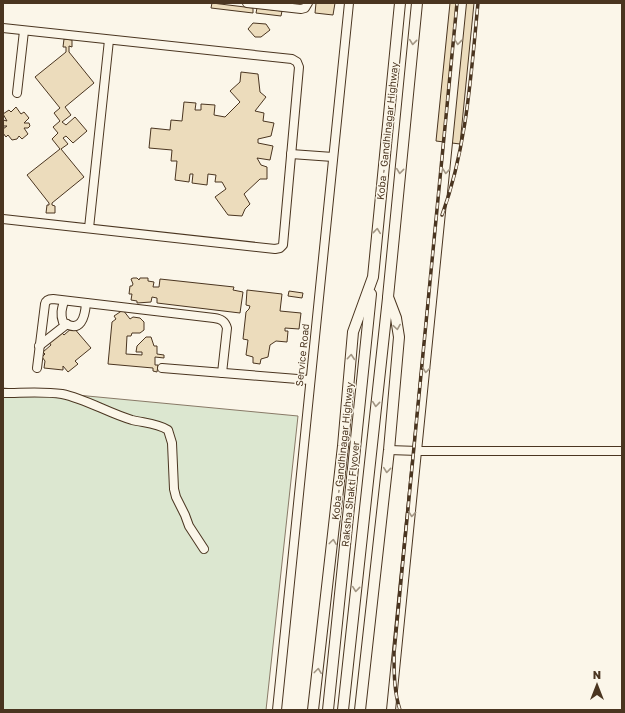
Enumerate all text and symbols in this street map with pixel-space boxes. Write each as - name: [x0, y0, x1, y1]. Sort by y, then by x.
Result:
- one-way arrow: [409, 39, 418, 45]
- one-way arrow: [454, 39, 463, 45]
- street label: Koba - Gandhinagar Highway: [374, 61, 400, 201]
- one-way arrow: [396, 168, 405, 174]
- one-way arrow: [441, 168, 450, 174]
- one-way arrow: [373, 228, 382, 234]
- street label: Service Road: [293, 323, 311, 387]
- one-way arrow: [392, 324, 401, 330]
- one-way arrow: [347, 354, 356, 360]
- one-way arrow: [422, 367, 431, 373]
- street label: Koba - Gandhinagar Highway: [329, 381, 355, 521]
- one-way arrow: [371, 401, 380, 407]
- street label: Raksha Shakti Flyover: [338, 441, 362, 547]
- one-way arrow: [382, 467, 391, 473]
- one-way arrow: [407, 510, 416, 517]
- one-way arrow: [328, 539, 337, 545]
- one-way arrow: [352, 585, 361, 592]
- north arrow: [577, 665, 617, 705]
- one-way arrow: [313, 668, 322, 674]
- text: N: [593, 668, 601, 681]

